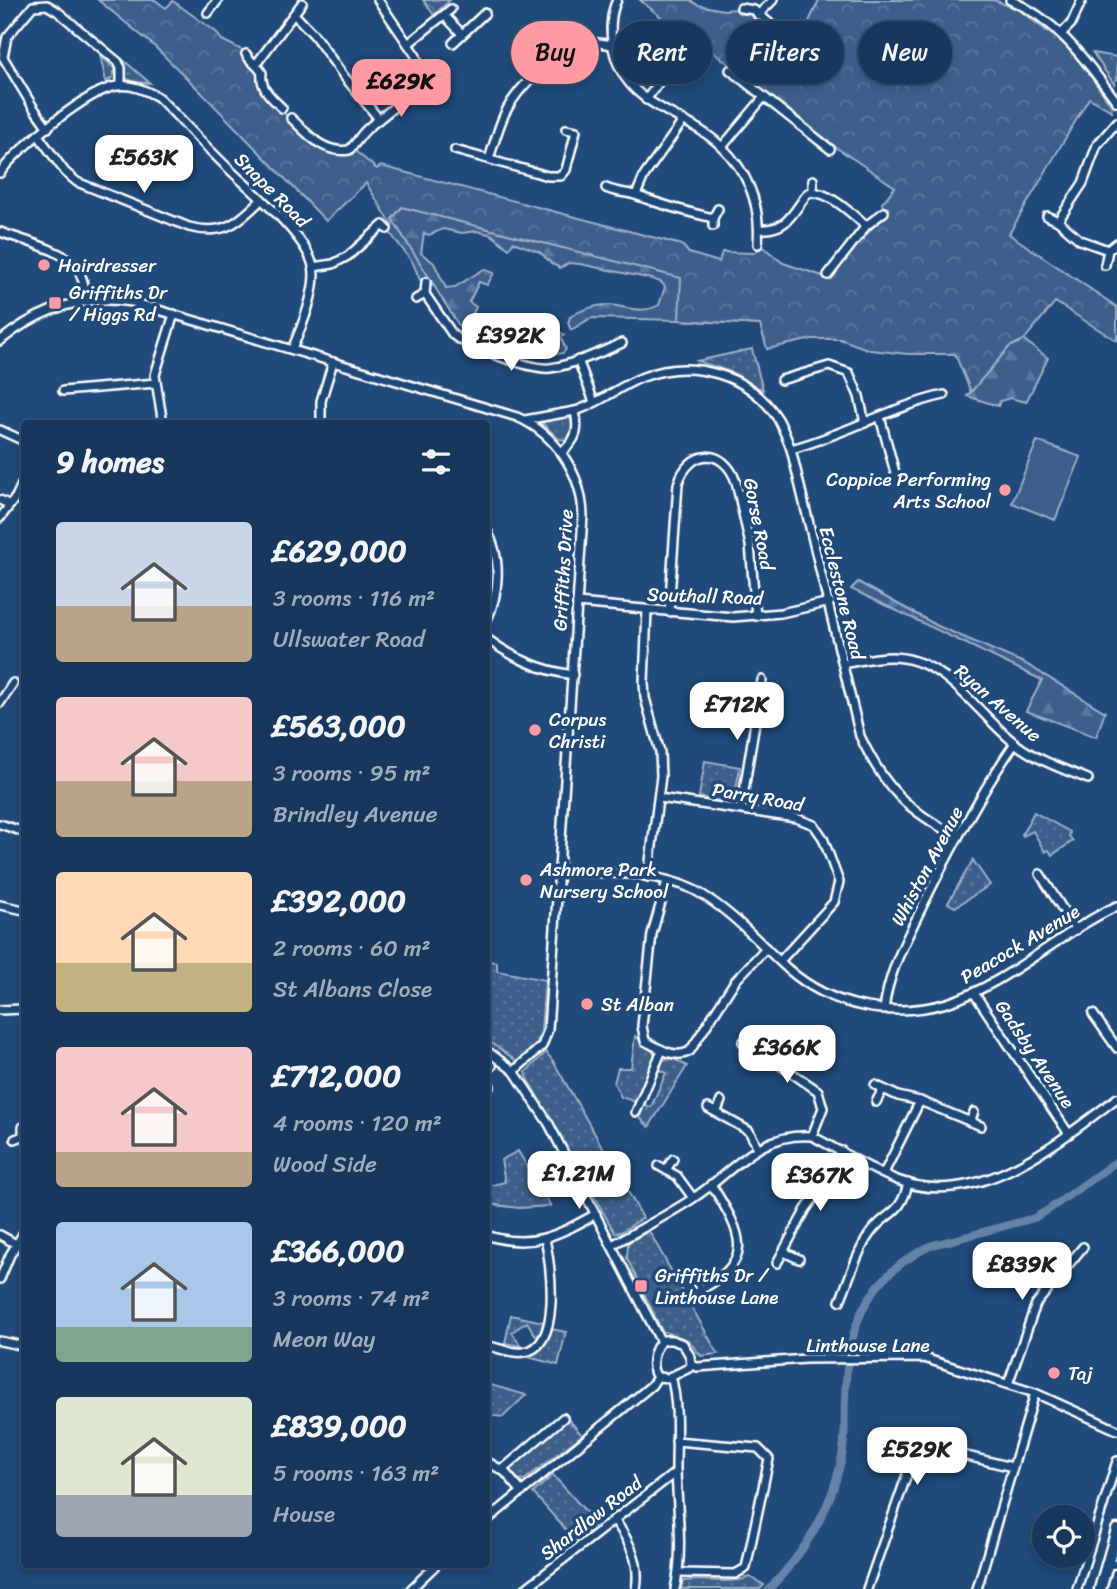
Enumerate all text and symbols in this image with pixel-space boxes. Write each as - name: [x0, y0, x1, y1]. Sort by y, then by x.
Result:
- chip: Buy: [511, 21, 599, 84]
- chip: Rent: [613, 21, 712, 84]
- chip: Filters: [726, 21, 844, 84]
- chip: New: [858, 21, 952, 84]
- pin: £629K: [352, 60, 450, 119]
- text: £629K: [368, 61, 434, 102]
- pin: £563K: [95, 136, 193, 195]
- text: £563K: [111, 137, 177, 178]
- street label: Snape Road: [226, 144, 319, 237]
- place label: Hairdresser: [58, 249, 157, 282]
- marker: Hairdresser: [36, 257, 52, 273]
- place label: Griffiths Dr / Higgs Rd: [69, 276, 168, 331]
- marker: Griffiths Dr / Higgs Rd: [47, 295, 63, 311]
- pin: £392K: [462, 314, 560, 373]
- text: £392K: [478, 315, 544, 356]
- text: 9 homes: [56, 435, 164, 489]
- icon: filters: [417, 443, 455, 481]
- place label: Coppice Performing Arts School: [826, 463, 992, 518]
- street label: Gorse Road: [734, 475, 784, 575]
- marker: Coppice Performing Arts School: [997, 482, 1013, 498]
- street label: Griffiths Drive: [543, 508, 583, 632]
- street label: Ecclestone Road: [809, 523, 875, 665]
- text: £629,000: [273, 524, 407, 578]
- icon: home: [112, 550, 196, 634]
- street label: Southall Road: [646, 577, 765, 615]
- text: 3 rooms · 116 m²: [273, 578, 435, 619]
- text: Ullswater Road: [273, 619, 425, 660]
- street label: Ryan Avenue: [947, 655, 1050, 751]
- pin: £712K: [688, 682, 786, 742]
- text: £712K: [706, 684, 768, 725]
- text: £563,000: [273, 699, 406, 753]
- place label: Corpus Christi: [549, 703, 607, 758]
- marker: Corpus Christi: [527, 722, 543, 738]
- icon: home: [112, 725, 196, 809]
- text: 3 rooms · 95 m²: [273, 753, 430, 794]
- street label: Parry Road: [710, 773, 808, 822]
- text: Brindley Avenue: [273, 794, 438, 835]
- street label: Whiston Avenue: [881, 800, 973, 932]
- place label: Ashmore Park Nursery School: [539, 853, 669, 908]
- marker: Ashmore Park Nursery School: [518, 872, 534, 888]
- text: £392,000: [273, 874, 406, 928]
- street label: Peacock Avenue: [954, 895, 1086, 993]
- icon: home: [112, 900, 196, 984]
- text: 2 rooms · 60 m²: [273, 928, 431, 969]
- text: St Albans Close: [273, 969, 432, 1010]
- place label: St Alban: [601, 988, 674, 1021]
- street label: Gadsby Avenue: [986, 993, 1084, 1115]
- marker: St Alban: [579, 996, 595, 1012]
- pin: £366K: [738, 1026, 836, 1085]
- text: £366K: [755, 1027, 819, 1068]
- text: £712,000: [273, 1049, 401, 1103]
- icon: home: [112, 1075, 196, 1159]
- text: 4 rooms · 120 m²: [273, 1103, 442, 1144]
- text: Wood Side: [273, 1144, 377, 1185]
- pin: £1.21M: [522, 1152, 636, 1211]
- text: £1.21M: [544, 1153, 614, 1194]
- pin: £367K: [771, 1154, 869, 1213]
- text: £367K: [788, 1155, 853, 1196]
- text: £366,000: [273, 1224, 404, 1278]
- pin: £839K: [973, 1242, 1071, 1302]
- text: £839K: [989, 1244, 1055, 1285]
- icon: home: [112, 1250, 196, 1334]
- place label: Griffiths Dr / Linthouse Lane: [655, 1259, 779, 1314]
- text: 3 rooms · 74 m²: [273, 1278, 430, 1319]
- marker: Griffiths Dr / Linthouse Lane: [633, 1278, 649, 1294]
- text: Meon Way: [273, 1319, 375, 1360]
- street label: Linthouse Lane: [806, 1329, 930, 1362]
- place label: Taj: [1068, 1357, 1093, 1390]
- marker: Taj: [1046, 1365, 1062, 1381]
- text: £839,000: [273, 1399, 407, 1453]
- icon: home: [112, 1425, 196, 1509]
- pin: £529K: [868, 1428, 966, 1487]
- text: £529K: [883, 1429, 951, 1470]
- text: 5 rooms · 163 m²: [273, 1453, 439, 1494]
- street label: Shardlow Road: [532, 1466, 651, 1569]
- text: House: [273, 1494, 335, 1535]
- map controls: [1032, 1505, 1095, 1568]
- button: locate: [1032, 1505, 1095, 1568]

